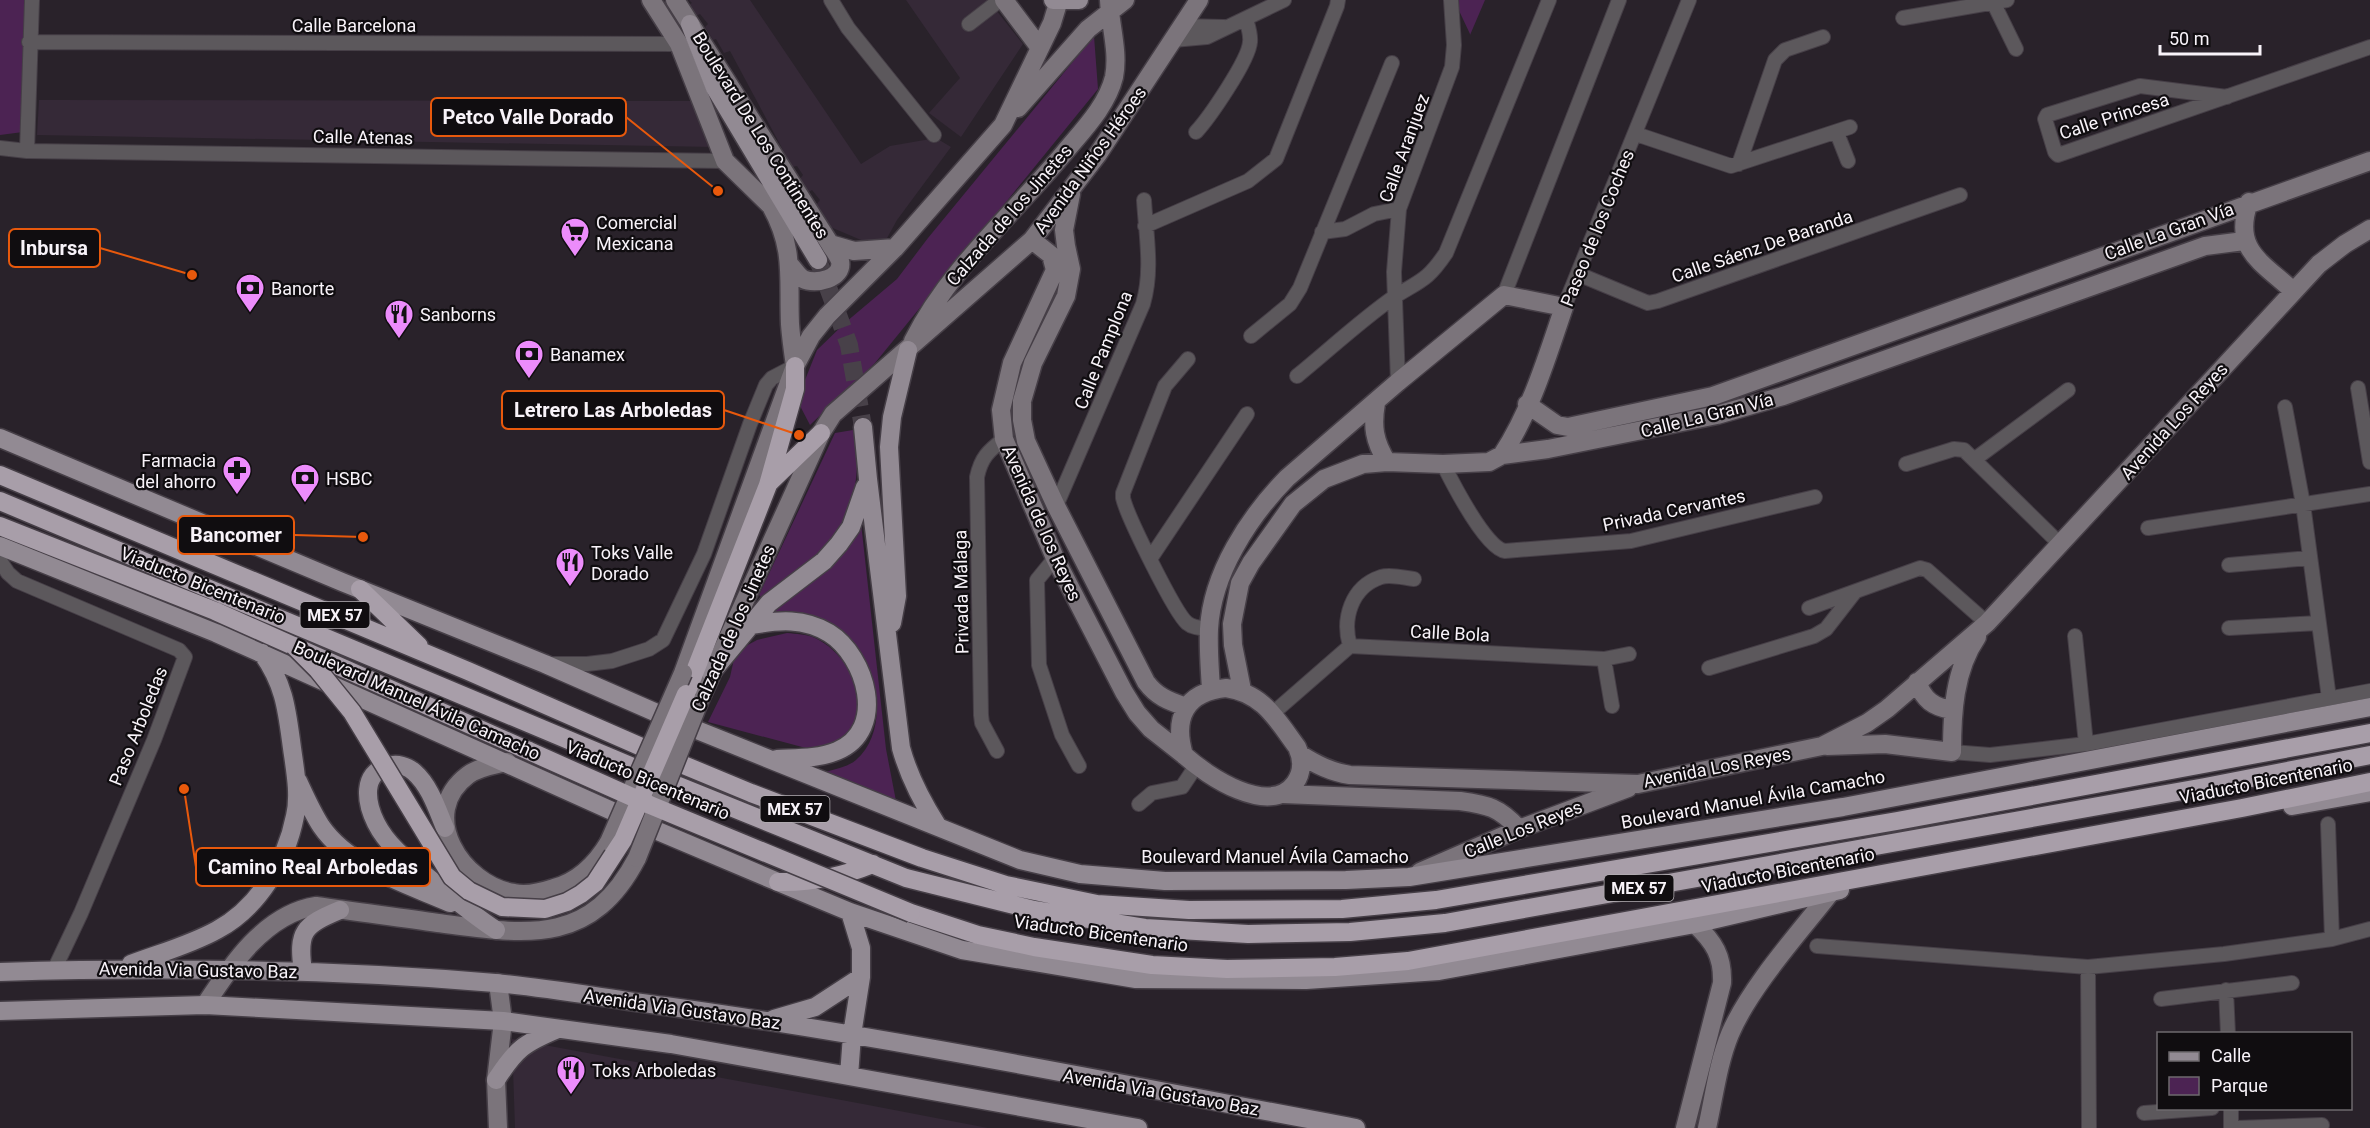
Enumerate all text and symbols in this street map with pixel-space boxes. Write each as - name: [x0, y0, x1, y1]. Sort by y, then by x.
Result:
- street label: Calle Barcelona: [292, 15, 416, 36]
- scale bar: [2160, 18, 2260, 56]
- street label: Boulevard De Los Continentes: [689, 28, 833, 242]
- text: 50 m: [2169, 28, 2209, 49]
- street label: Avenida Niños Héroes: [1030, 82, 1150, 238]
- street label: Calle Princesa: [2057, 88, 2171, 144]
- street label: Calle Aranjuez: [1375, 91, 1433, 205]
- callout: Petco Valle Dorado: [431, 98, 626, 136]
- text: Petco Valle Dorado: [442, 105, 614, 129]
- street label: Calle Atenas: [313, 126, 413, 148]
- street label: Calzada de los Jinetes: [942, 140, 1076, 290]
- street label: Paseo de los Coches: [1556, 146, 1638, 310]
- street label: Calle La Gran Vía: [2101, 198, 2237, 264]
- street label: Calle Sáenz De Baranda: [1669, 205, 1855, 287]
- place label: Comercial Mexicana: [596, 212, 677, 254]
- supermarket icon: Comercial Mexicana: [559, 216, 591, 258]
- callout: Inbursa: [9, 229, 100, 267]
- text: Inbursa: [20, 236, 88, 260]
- bank icon: Banorte: [234, 272, 266, 314]
- place label: Banorte: [271, 278, 334, 299]
- street label: Calle Pamplona: [1070, 288, 1136, 412]
- restaurant icon: Sanborns: [383, 298, 415, 340]
- place label: Sanborns: [420, 304, 496, 325]
- bank icon: Banamex: [513, 338, 545, 380]
- place label: Banamex: [550, 344, 625, 365]
- street label: Avenida Los Reyes: [2116, 358, 2232, 484]
- street label: Calle La Gran Vía: [1638, 388, 1776, 442]
- callout: Letrero Las Arboledas: [502, 391, 724, 429]
- text: Letrero Las Arboledas: [514, 398, 712, 422]
- street label: Avenida de los Reyes: [998, 442, 1086, 604]
- place label: Farmacia del ahorro: [135, 450, 216, 492]
- pharmacy icon: Farmacia del ahorro: [221, 454, 253, 496]
- bank icon: HSBC: [289, 462, 321, 504]
- place label: HSBC: [326, 468, 372, 489]
- street label: Privada Cervantes: [1601, 485, 1747, 535]
- callout: Bancomer: [178, 516, 294, 554]
- text: Bancomer: [190, 523, 283, 547]
- street label: Privada Málaga: [949, 530, 973, 654]
- street label: Calzada de los Jinetes: [687, 541, 779, 715]
- street label: Viaducto Bicentenario: [117, 542, 289, 628]
- place label: Toks Valle Dorado: [591, 542, 673, 584]
- restaurant icon: Toks Valle Dorado: [554, 546, 586, 588]
- road number: MEX 57: [300, 602, 370, 628]
- street label: Calle Bola: [1410, 620, 1490, 646]
- street label: Boulevard Manuel Ávila Camacho: [290, 636, 544, 764]
- street label: Paso Arboledas: [105, 663, 171, 789]
- street label: Viaducto Bicentenario: [563, 736, 733, 824]
- street label: Avenida Los Reyes: [1642, 742, 1792, 792]
- street label: Viaducto Bicentenario: [2178, 754, 2354, 808]
- street label: Boulevard Manuel Ávila Camacho: [1619, 765, 1887, 833]
- road number: MEX 57: [760, 796, 830, 822]
- street label: Calle Los Reyes: [1461, 796, 1585, 862]
- street label: Viaducto Bicentenario: [1700, 843, 1876, 897]
- street label: Boulevard Manuel Ávila Camacho: [1141, 846, 1409, 867]
- callout: Camino Real Arboledas: [196, 848, 430, 886]
- text: Camino Real Arboledas: [208, 855, 418, 879]
- road number: MEX 57: [1604, 875, 1674, 901]
- street label: Viaducto Bicentenario: [1012, 910, 1190, 956]
- street label: Avenida Via Gustavo Baz: [99, 958, 298, 982]
- street label: Avenida Via Gustavo Baz: [582, 985, 782, 1033]
- legend: [2157, 1032, 2352, 1110]
- text: Calle: [2211, 1045, 2251, 1066]
- restaurant icon: Toks Arboledas: [555, 1054, 587, 1096]
- place label: Toks Arboledas: [592, 1060, 716, 1081]
- street label: Avenida Via Gustavo Baz: [1061, 1064, 1261, 1120]
- text: Parque: [2211, 1075, 2268, 1096]

